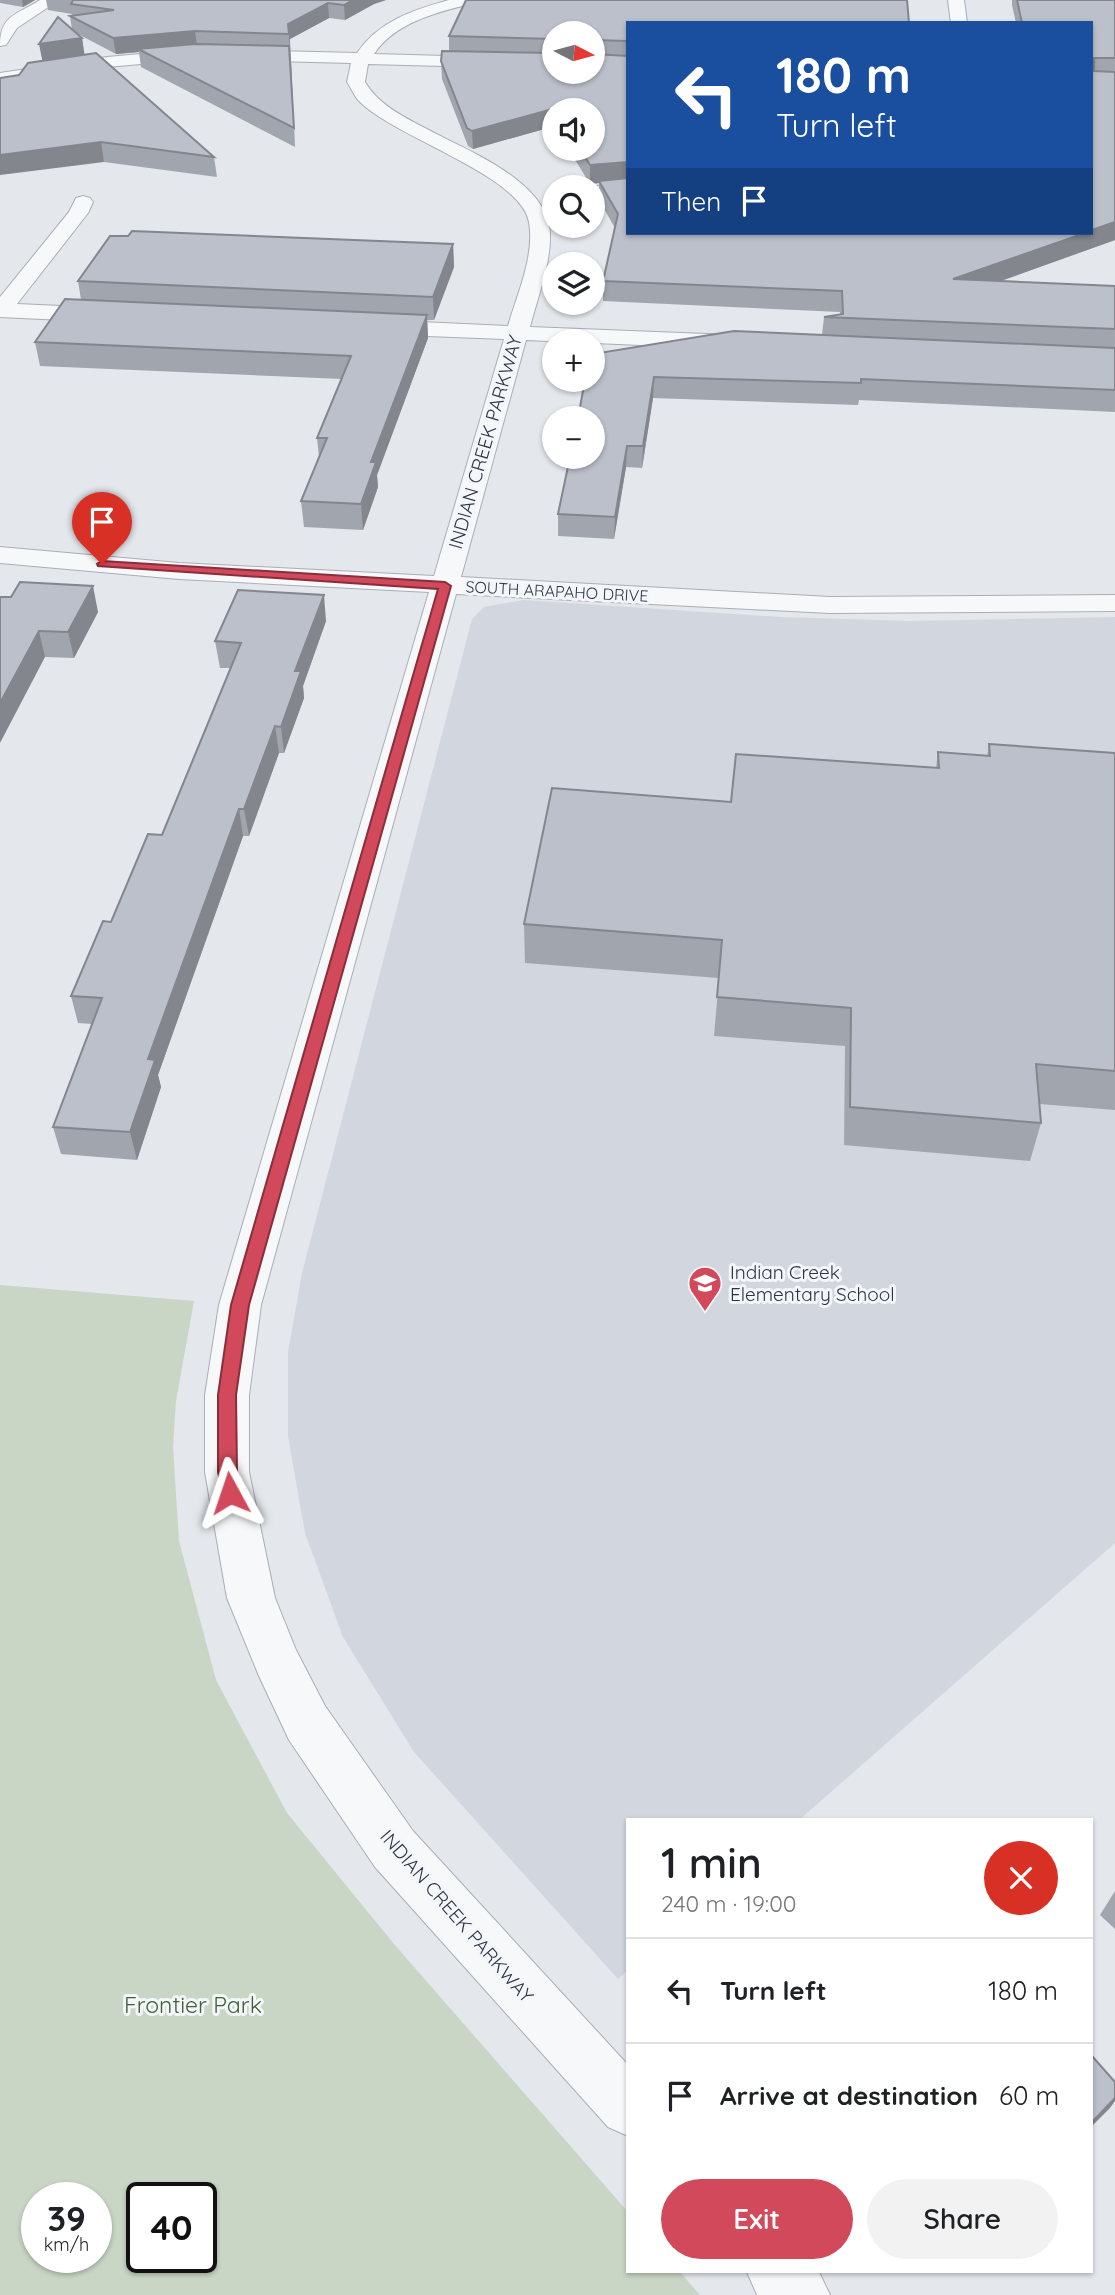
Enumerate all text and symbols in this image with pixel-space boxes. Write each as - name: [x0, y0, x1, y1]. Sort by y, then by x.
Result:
- north arrow: [542, 21, 606, 84]
- map controls: [542, 21, 605, 469]
- text: 180 m: [776, 44, 911, 105]
- icon: left: [661, 49, 752, 140]
- button: sound: [542, 98, 605, 161]
- text: Turn left: [776, 105, 897, 145]
- button: search: [542, 175, 605, 238]
- icon: arrive: [735, 182, 773, 220]
- text: Then: [661, 185, 721, 218]
- button: layers: [542, 252, 605, 315]
- button: +: [542, 329, 605, 392]
- street label: INDIAN CREEK PARKWAY: [443, 332, 527, 552]
- button: −: [542, 406, 605, 469]
- pin: [72, 492, 132, 564]
- icon: arrive: [83, 503, 121, 541]
- street label: SOUTH ARAPAHO DRIVE: [465, 576, 649, 606]
- place label: Indian Creek Elementary School: [730, 1260, 895, 1306]
- school or university icon: Indian Creek Elementary School: [686, 1264, 724, 1313]
- position arrow: [193, 1456, 267, 1530]
- street label: INDIAN CREEK PARKWAY: [375, 1825, 539, 2008]
- text: 1 min: [661, 1836, 762, 1889]
- button: close: [984, 1841, 1058, 1915]
- text: 240 m · 19:00: [661, 1889, 797, 1918]
- icon: left: [661, 1972, 699, 2010]
- text: Turn left: [720, 1974, 827, 2007]
- text: 180 m: [988, 1974, 1058, 2007]
- park label: Frontier Park: [124, 1990, 262, 2019]
- icon: arrive: [661, 2077, 699, 2115]
- text: Arrive at destination: [720, 2079, 978, 2112]
- text: 60 m: [999, 2079, 1059, 2112]
- button: Exit: [661, 2179, 853, 2259]
- button: Share: [867, 2179, 1058, 2259]
- speed limit sign: 40: [126, 2182, 217, 2273]
- text: 39: [47, 2196, 86, 2240]
- text: km/h: [44, 2233, 89, 2256]

